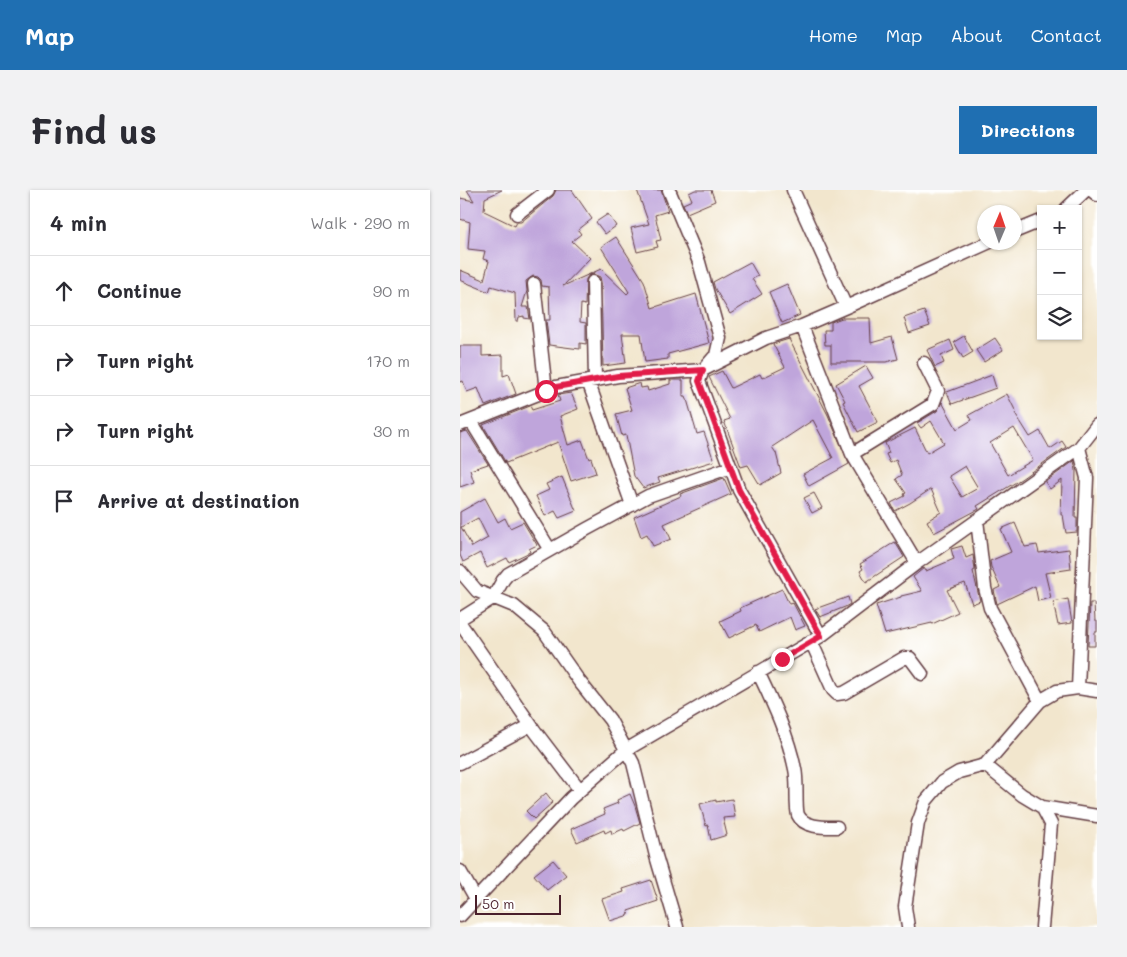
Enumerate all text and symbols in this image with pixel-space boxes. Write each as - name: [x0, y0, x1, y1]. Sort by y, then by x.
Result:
- text: Map: [25, 20, 74, 51]
- text: Home: [809, 23, 858, 47]
- text: Map: [886, 23, 922, 47]
- text: About: [950, 23, 1003, 47]
- text: Contact: [1031, 23, 1102, 47]
- button: Directions: [959, 106, 1097, 154]
- text: Find us: [30, 107, 157, 153]
- north arrow: [977, 205, 1022, 250]
- map controls: [1037, 205, 1082, 340]
- button: +: [1037, 205, 1082, 250]
- text: 4 min: [50, 209, 107, 236]
- text: Walk · 290 m: [310, 212, 410, 233]
- button: −: [1037, 250, 1082, 295]
- icon: ahead: [50, 277, 78, 305]
- text: Continue: [97, 278, 182, 303]
- text: 90 m: [373, 280, 410, 301]
- button: layers: [1037, 295, 1082, 340]
- icon: right: [50, 347, 78, 375]
- text: Turn right: [97, 348, 194, 373]
- text: 170 m: [366, 350, 410, 371]
- route start: [535, 380, 558, 403]
- icon: right: [50, 417, 78, 445]
- text: Turn right: [97, 418, 194, 443]
- text: 30 m: [373, 420, 410, 441]
- icon: arrive: [50, 487, 78, 515]
- text: Arrive at destination: [97, 488, 300, 513]
- route end: [771, 648, 794, 671]
- scale bar: [475, 892, 561, 915]
- text: 50 m: [482, 894, 514, 913]

